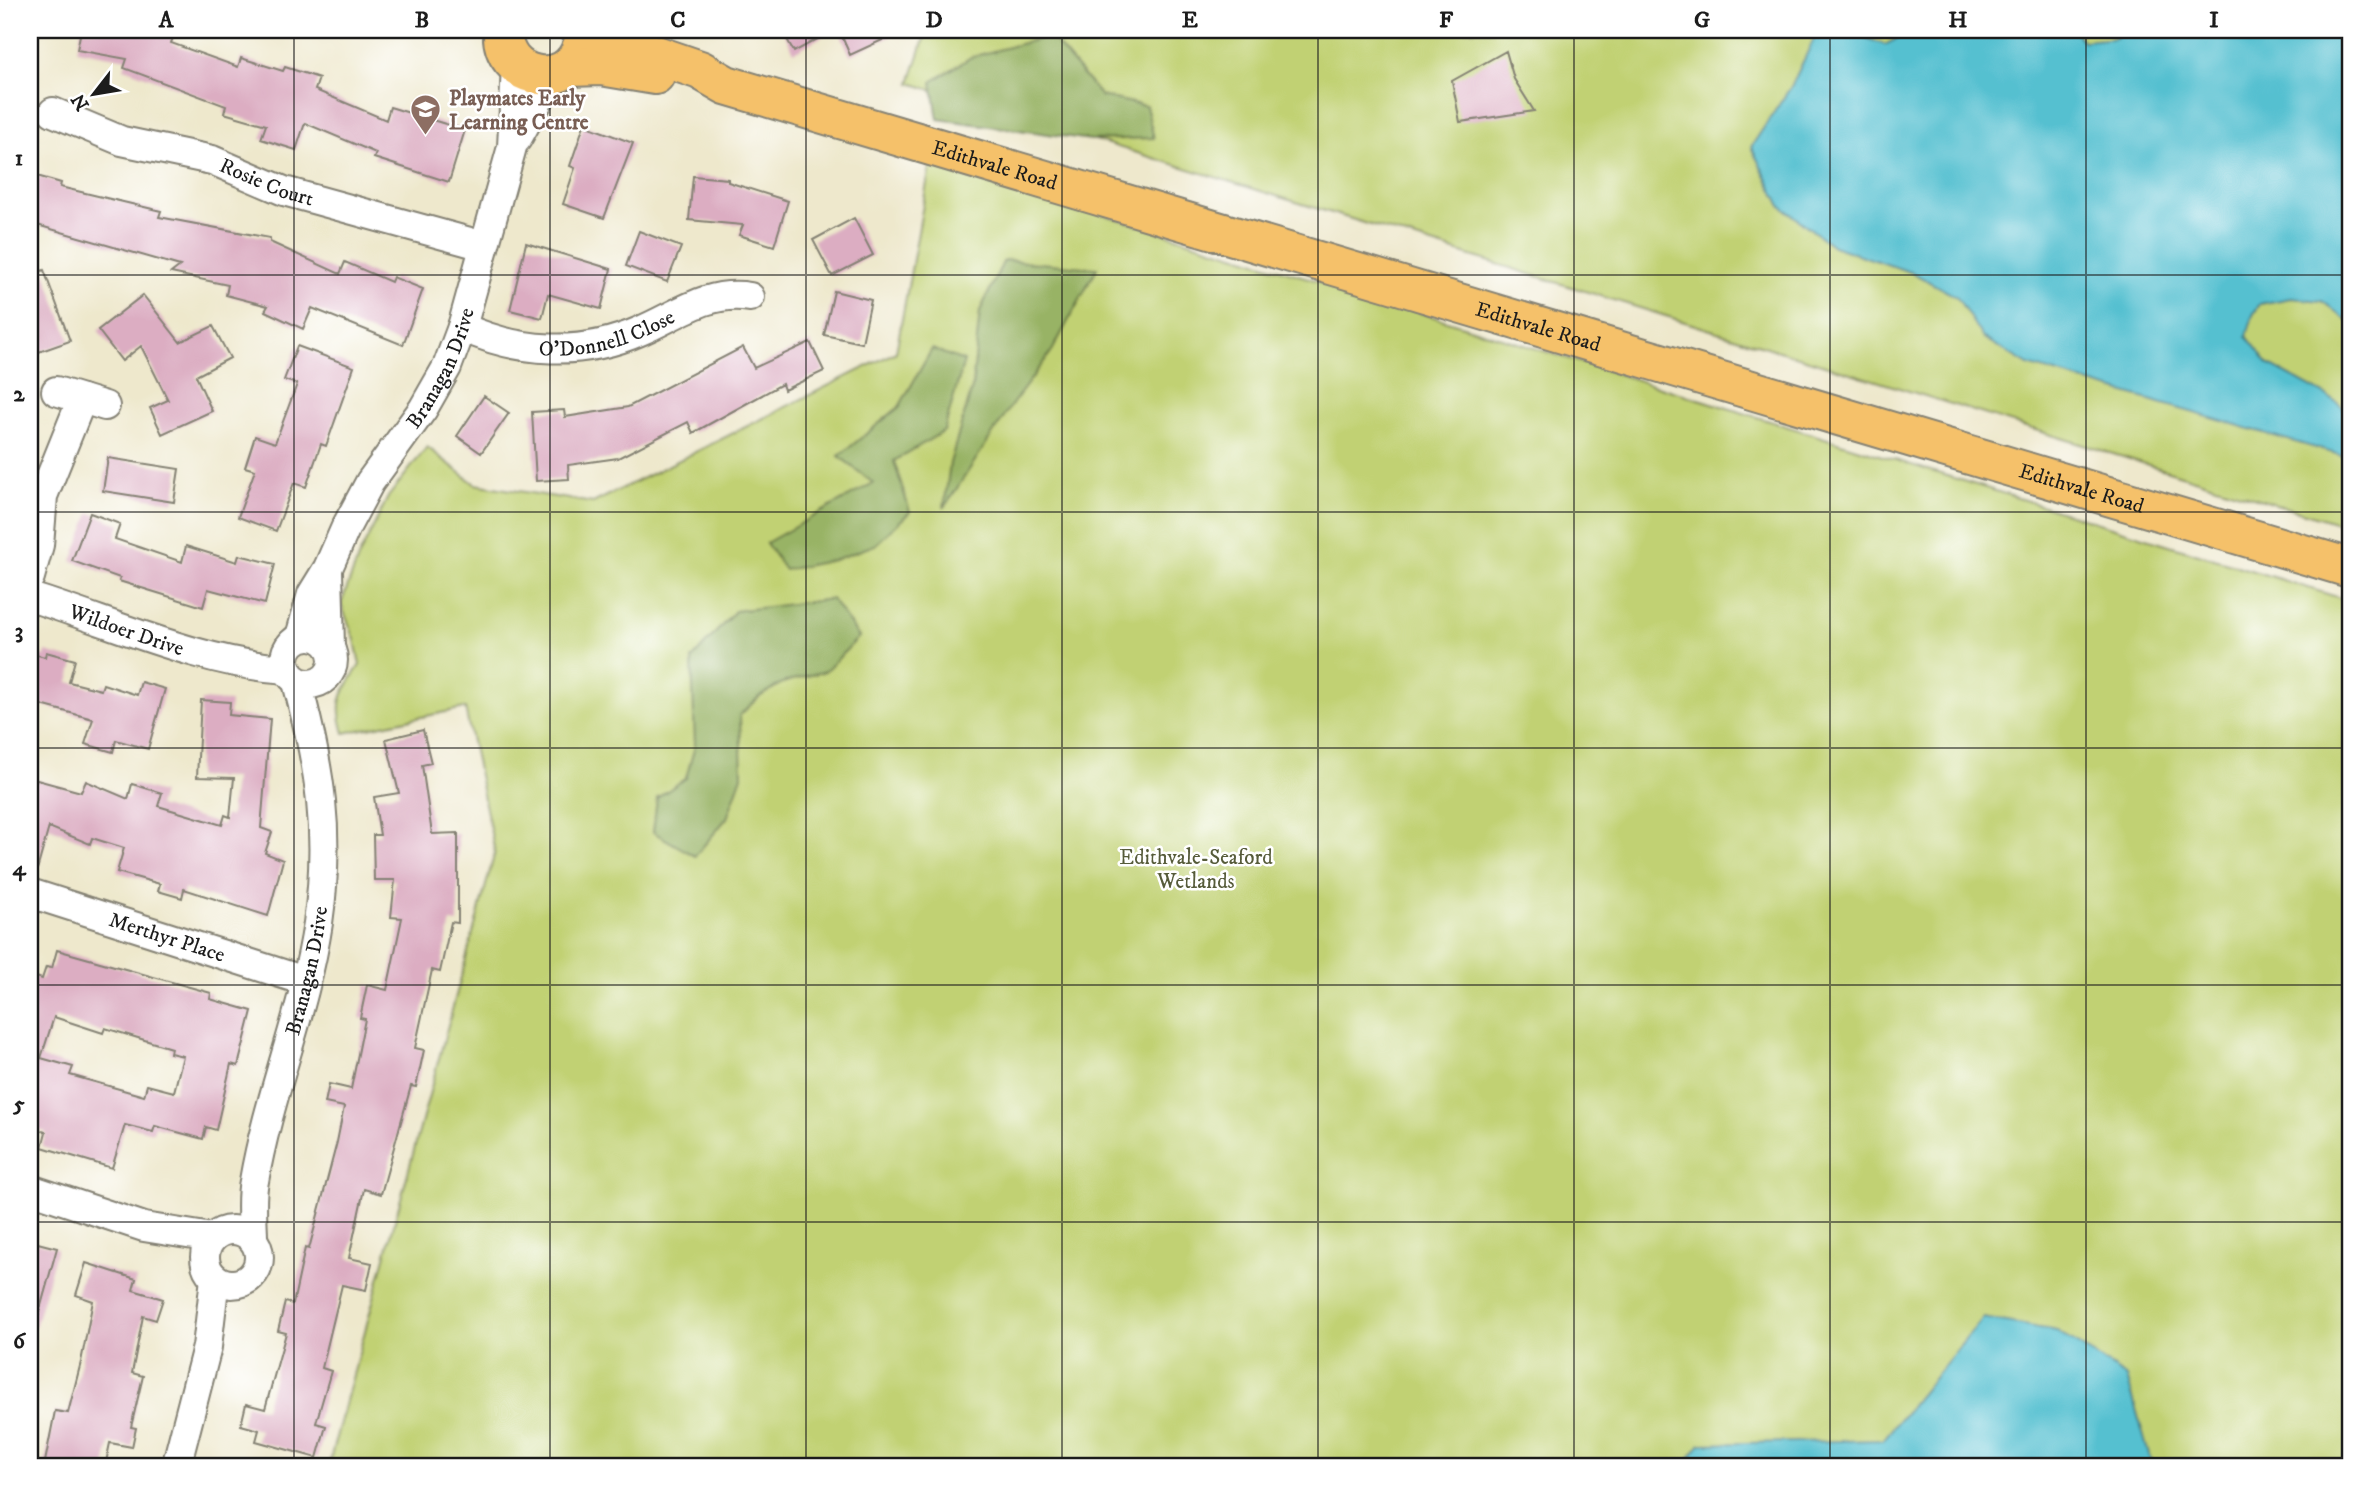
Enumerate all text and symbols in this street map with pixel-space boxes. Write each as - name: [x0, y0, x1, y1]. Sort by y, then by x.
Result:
- text: A: [158, 6, 175, 35]
- text: B: [415, 6, 429, 35]
- text: C: [670, 6, 686, 35]
- text: D: [925, 6, 943, 35]
- text: E: [1182, 6, 1198, 35]
- text: F: [1439, 6, 1454, 35]
- text: G: [1694, 6, 1710, 35]
- text: H: [1948, 6, 1968, 35]
- text: I: [2209, 6, 2219, 35]
- north arrow: [60, 60, 130, 130]
- place label: Playmates Early Learning Centre: [449, 86, 589, 136]
- text: N: [67, 89, 95, 115]
- school or university icon: Playmates Early Learning Centre: [409, 93, 443, 137]
- street label: Edithvale Road: [929, 135, 1061, 197]
- text: 1: [15, 144, 23, 173]
- street label: Rosie Court: [216, 153, 316, 213]
- street label: Edithvale Road: [1472, 297, 1604, 359]
- street label: O'Donnell Close: [538, 304, 679, 363]
- street label: Branagan Drive: [401, 305, 481, 434]
- text: 2: [13, 380, 25, 409]
- street label: Edithvale Road: [2016, 458, 2148, 520]
- street label: Wildoer Drive: [64, 599, 187, 662]
- text: 3: [15, 617, 23, 646]
- park label: Edithvale-Seaford Wetlands: [1119, 845, 1273, 895]
- text: 4: [12, 854, 27, 883]
- street label: Branagan Drive: [280, 905, 334, 1039]
- street label: Merthyr Place: [106, 907, 228, 969]
- text: 5: [12, 1090, 25, 1119]
- text: 6: [13, 1327, 27, 1356]

